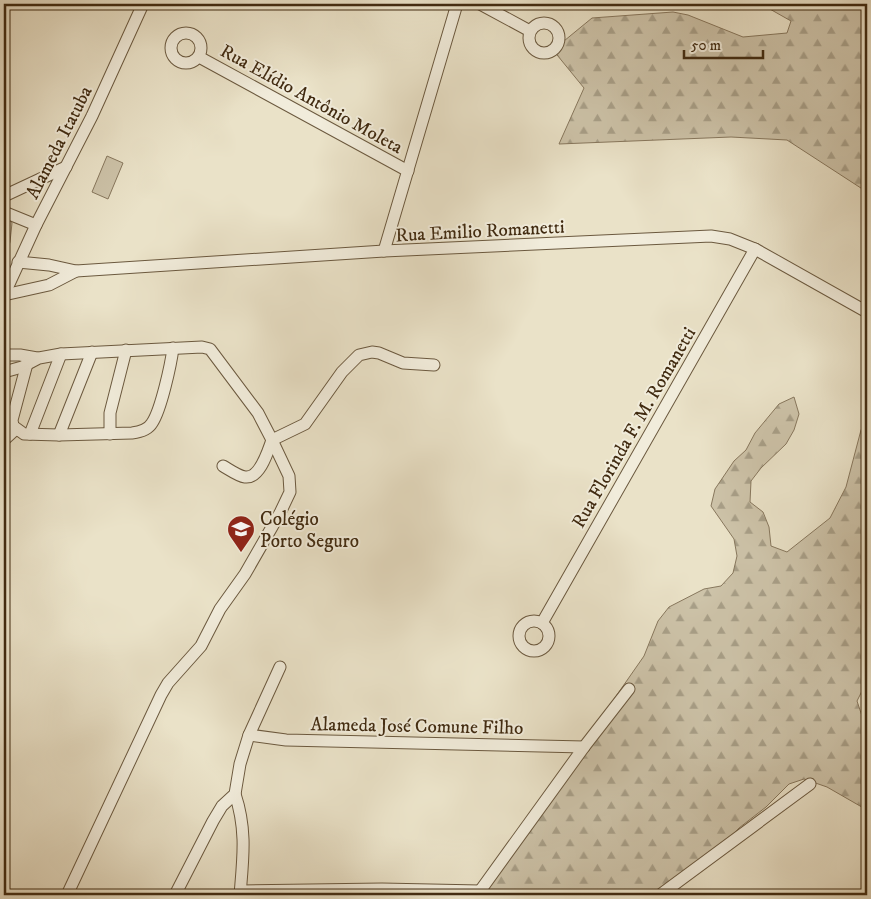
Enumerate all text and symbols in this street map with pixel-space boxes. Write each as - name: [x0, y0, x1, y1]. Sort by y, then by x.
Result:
- scale bar: [684, 28, 762, 60]
- text: 50 m: [691, 36, 721, 55]
- street label: Rua Elídio Antônio Moleta: [216, 40, 407, 159]
- street label: Alameda Itatuba: [21, 82, 98, 203]
- street label: Rua Emilio Romanetti: [395, 216, 565, 247]
- street label: Rua Florinda F. M. Romanetti: [567, 323, 701, 532]
- place label: Colégio Porto Seguro: [260, 508, 359, 553]
- school or university icon: Colégio Porto Seguro: [226, 514, 256, 553]
- street label: Alameda José Comune Filho: [310, 713, 524, 740]

